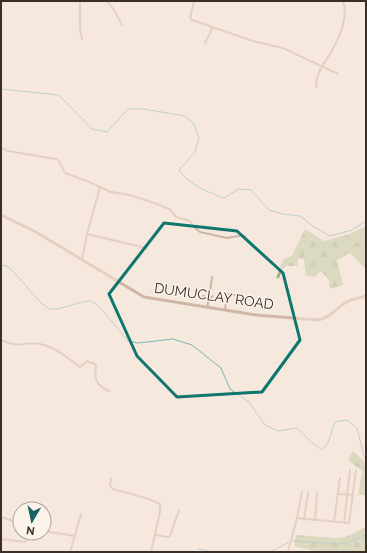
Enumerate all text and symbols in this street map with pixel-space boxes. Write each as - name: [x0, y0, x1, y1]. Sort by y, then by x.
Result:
- street label: DUMUCLAY ROAD: [153, 280, 275, 312]
- north arrow: [12, 501, 52, 541]
- text: N: [25, 523, 36, 537]

